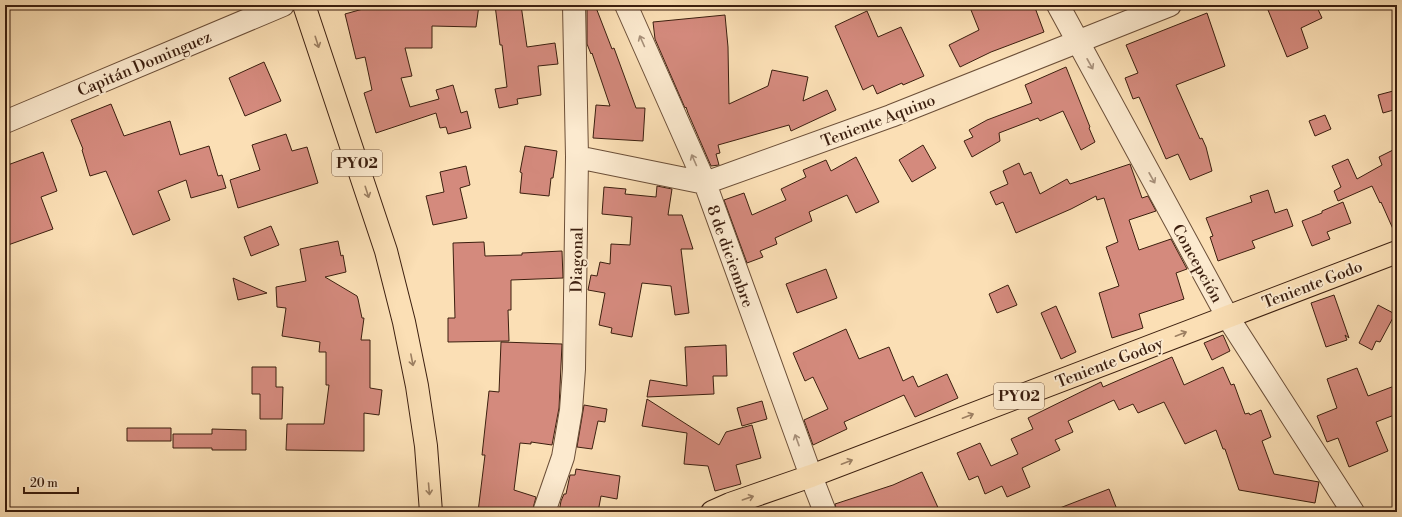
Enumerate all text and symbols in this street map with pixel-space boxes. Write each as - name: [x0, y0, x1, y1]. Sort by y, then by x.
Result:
- street label: Capitán Dominguez: [74, 27, 214, 101]
- one-way arrow: [313, 36, 321, 48]
- one-way arrow: [638, 36, 645, 48]
- one-way arrow: [1087, 58, 1094, 70]
- street label: Teniente Aquino: [818, 90, 938, 152]
- road number: PY02: [332, 150, 382, 176]
- one-way arrow: [690, 154, 698, 166]
- one-way arrow: [1149, 172, 1157, 184]
- one-way arrow: [363, 186, 371, 198]
- street label: 8 de diciembre: [702, 202, 758, 310]
- street label: Concepción: [1167, 221, 1227, 307]
- street label: Diagonal: [566, 227, 588, 293]
- street label: Teniente Godo: [1259, 257, 1365, 313]
- one-way arrow: [1175, 329, 1187, 337]
- street label: Teniente Godoy: [1053, 333, 1166, 393]
- one-way arrow: [408, 354, 416, 367]
- road number: PY02: [994, 383, 1044, 409]
- one-way arrow: [962, 411, 974, 419]
- one-way arrow: [793, 434, 801, 446]
- one-way arrow: [841, 458, 853, 466]
- scale bar: [24, 469, 78, 495]
- text: 20 m: [30, 476, 58, 491]
- one-way arrow: [426, 482, 433, 495]
- one-way arrow: [742, 493, 754, 501]

